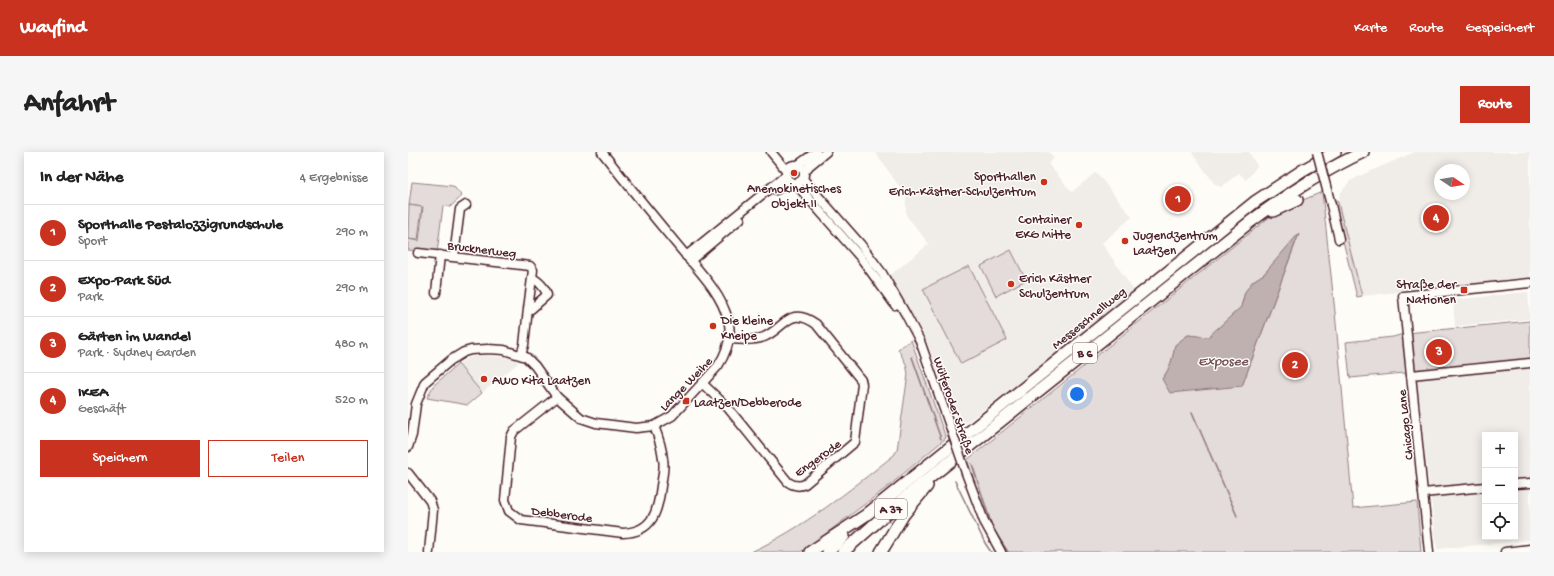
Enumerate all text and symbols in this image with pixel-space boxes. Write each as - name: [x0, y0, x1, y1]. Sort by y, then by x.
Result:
- text: Wayfind: [20, 17, 86, 40]
- text: Karte: [1354, 20, 1387, 37]
- text: Route: [1409, 20, 1443, 37]
- text: Gespeichert: [1465, 20, 1534, 37]
- button: Route: [1460, 86, 1530, 123]
- text: Anfahrt: [24, 88, 114, 121]
- north arrow: [1434, 164, 1470, 200]
- text: In der Nähe: [40, 168, 123, 188]
- marker: Anemokinetisches Objekt II: [789, 168, 799, 178]
- place label: Sporthallen Erich-Kästner-Schulzentrum: [889, 170, 1037, 200]
- text: 4 Ergebnisse: [300, 171, 368, 186]
- marker: Sporthallen Erich-Kästner-Schulzentrum: [1039, 177, 1049, 187]
- place label: Anemokinetisches Objekt II: [747, 182, 842, 212]
- pin: 1: [1165, 184, 1191, 214]
- pin: 4: [1423, 203, 1449, 233]
- place label: Container EKG Mitte: [1015, 213, 1072, 243]
- text: Sporthalle Pestalozzigrundschule: [78, 216, 283, 234]
- marker: Container EKG Mitte: [1074, 220, 1084, 230]
- text: 1: [50, 225, 56, 240]
- text: 290 m: [335, 225, 368, 240]
- place label: Jugendzentrum Laatzen: [1133, 229, 1218, 259]
- text: Sport: [78, 234, 107, 249]
- marker: Jugendzentrum Laatzen: [1120, 236, 1130, 246]
- street label: Brucknerweg: [445, 239, 517, 262]
- text: Expo-Park Süd: [78, 272, 170, 290]
- place label: Erich Kästner Schulzentrum: [1019, 272, 1092, 302]
- place label: Straße der Nationen: [1396, 278, 1457, 308]
- marker: Erich Kästner Schulzentrum: [1006, 279, 1016, 289]
- text: 2: [50, 281, 56, 296]
- text: 290 m: [335, 281, 368, 296]
- street label: Messeschnellweg: [1049, 284, 1130, 353]
- marker: Straße der Nationen: [1459, 285, 1469, 295]
- text: Park: [78, 290, 103, 305]
- place label: Die kleine Kneipe: [720, 314, 773, 344]
- marker: Die kleine Kneipe: [708, 321, 718, 331]
- text: Gärten im Wandel: [78, 328, 191, 346]
- text: 3: [50, 337, 56, 352]
- text: 480 m: [335, 337, 368, 352]
- pin: 3: [1426, 337, 1452, 367]
- road number: B 6: [1073, 343, 1097, 363]
- text: Park · Sydney Garden: [78, 346, 196, 361]
- pin: 2: [1282, 350, 1308, 380]
- street label: Lange Weihe: [657, 354, 717, 415]
- water label: Exposee: [1198, 354, 1249, 371]
- street label: Wülferoder Straße: [929, 355, 976, 457]
- marker: AWO Kita Laatzen: [479, 374, 489, 384]
- place label: AWO Kita Laatzen: [492, 374, 591, 389]
- text: IKEA: [78, 384, 108, 402]
- your location: [1067, 384, 1087, 404]
- street label: Chicago Lane: [1395, 389, 1418, 461]
- text: 4: [50, 393, 56, 408]
- text: 520 m: [335, 393, 368, 408]
- marker: Laatzen/Debberode: [681, 396, 691, 406]
- place label: Laatzen/Debberode: [694, 396, 802, 411]
- text: Geschäft: [78, 402, 126, 417]
- map controls: [1482, 432, 1518, 540]
- button: +: [1482, 432, 1518, 468]
- street label: Engerode: [792, 437, 845, 481]
- button: Speichern: [40, 440, 200, 477]
- button: Teilen: [208, 440, 368, 477]
- button: −: [1482, 468, 1518, 504]
- road number: A 37: [875, 499, 907, 519]
- street label: Debberode: [529, 504, 593, 527]
- button: locate: [1482, 504, 1518, 540]

